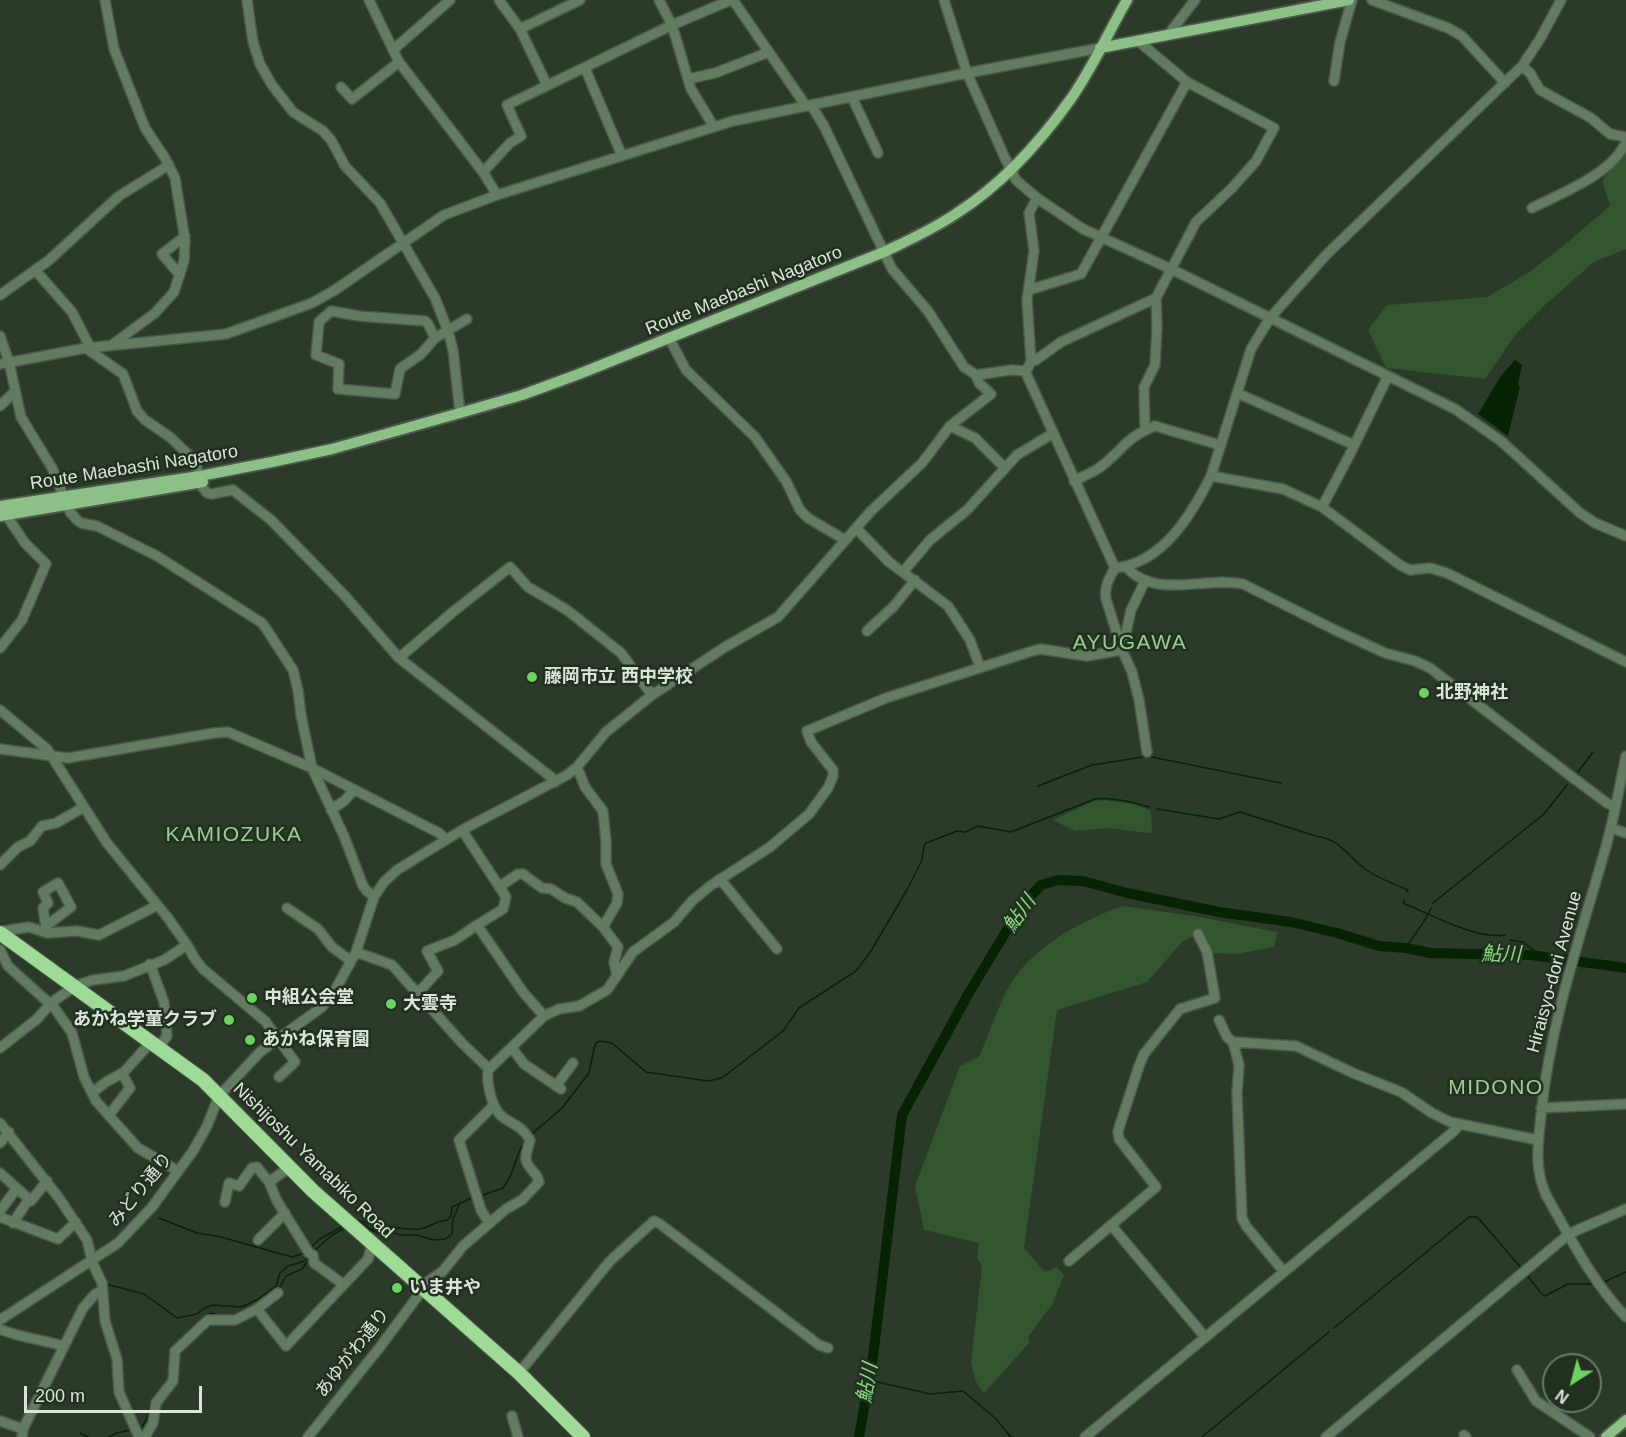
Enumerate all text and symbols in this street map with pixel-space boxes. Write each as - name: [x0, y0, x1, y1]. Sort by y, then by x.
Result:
- street label: Route Maebashi Nagatoro: [643, 242, 845, 340]
- street label: Route Maebashi Nagatoro: [29, 441, 239, 495]
- district label: AYUGAWA: [1073, 630, 1187, 656]
- place label: 藤岡市立 西中学校: [544, 666, 693, 688]
- marker: 藤岡市立 西中学校: [525, 670, 539, 684]
- place label: 北野神社: [1436, 682, 1508, 704]
- marker: 北野神社: [1417, 686, 1431, 700]
- district label: KAMIOZUKA: [165, 822, 303, 848]
- street label: Hiraisyo-dori Avenue: [1523, 889, 1587, 1055]
- water label: 鮎川: [999, 891, 1041, 937]
- water label: 鮎川: [1481, 943, 1521, 967]
- place label: 中組公会堂: [264, 987, 354, 1009]
- marker: 中組公会堂: [245, 991, 259, 1005]
- place label: 大雲寺: [403, 993, 457, 1015]
- marker: 大雲寺: [384, 997, 398, 1011]
- place label: あかね学童クラブ: [73, 1009, 217, 1031]
- marker: あかね学童クラブ: [222, 1013, 236, 1027]
- place label: あかね保育園: [262, 1029, 370, 1051]
- marker: あかね保育園: [243, 1033, 257, 1047]
- district label: MIDONO: [1448, 1075, 1544, 1101]
- street label: Nishijoshu Yamabiko Road: [228, 1079, 398, 1243]
- street label: みどり通り: [104, 1148, 178, 1232]
- place label: いま井や: [409, 1277, 481, 1299]
- marker: いま井や: [390, 1281, 404, 1295]
- street label: あゆがわ通り: [311, 1304, 395, 1402]
- north arrow: [1542, 1353, 1602, 1413]
- water label: 鮎川: [853, 1361, 883, 1405]
- scale bar: [27, 1374, 206, 1412]
- text: 200 m: [35, 1386, 85, 1406]
- text: N: [1553, 1386, 1572, 1407]

